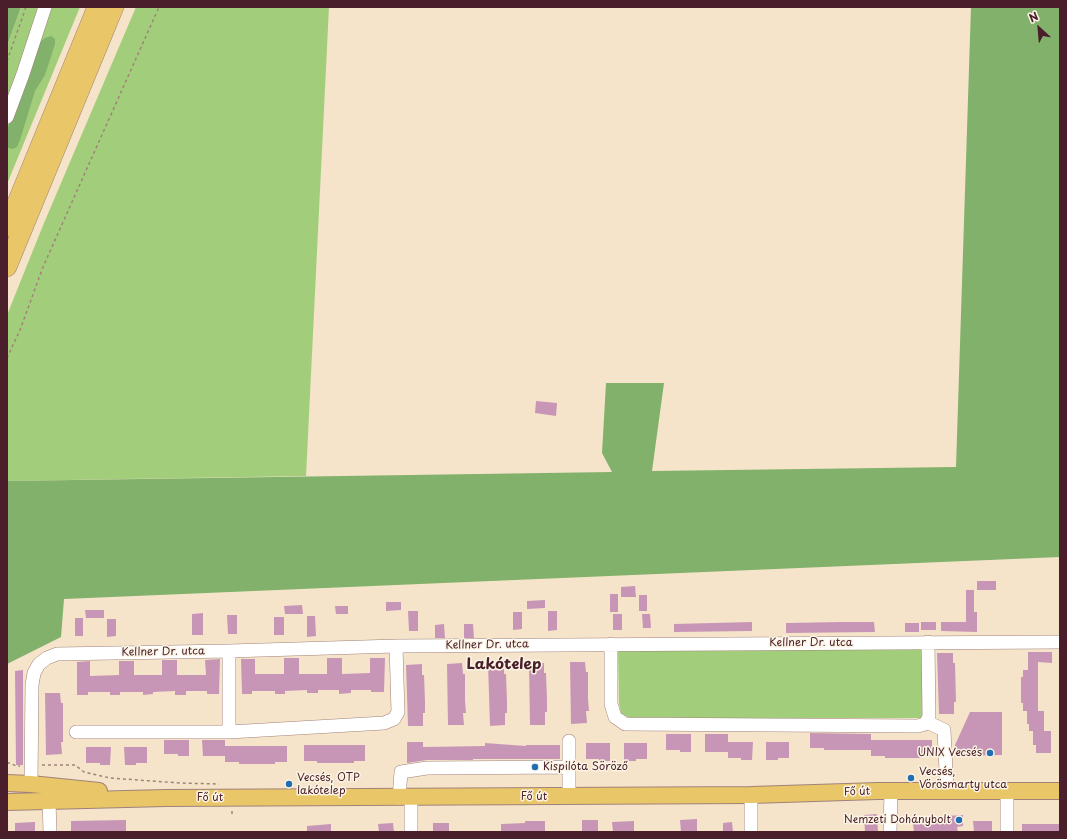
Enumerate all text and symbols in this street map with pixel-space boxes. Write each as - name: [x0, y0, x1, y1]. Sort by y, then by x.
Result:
- text: N: [1026, 7, 1041, 26]
- north arrow: [1019, 8, 1059, 48]
- street label: Kellner Dr. utca: [769, 636, 853, 650]
- street label: Kellner Dr. utca: [445, 638, 529, 652]
- street label: Kellner Dr. utca: [121, 645, 205, 659]
- district label: Lakótelep: [467, 656, 541, 674]
- place label: UNIX Vecsés: [917, 746, 982, 760]
- marker: UNIX Vecsés: [985, 748, 995, 758]
- place label: Kispilóta Söröző: [543, 760, 628, 774]
- marker: Kispilóta Söröző: [530, 762, 540, 772]
- place label: Vecsés, Vörösmarty utca: [919, 765, 1007, 791]
- place label: Vecsés, OTP lakótelep: [297, 771, 360, 797]
- marker: Vecsés, Vörösmarty utca: [906, 773, 916, 783]
- marker: Vecsés, OTP lakótelep: [284, 779, 294, 789]
- street label: Fő út: [844, 785, 870, 799]
- street label: Fő út: [521, 790, 547, 804]
- street label: Fő út: [197, 791, 223, 805]
- place label: Nemzeti Dohánybolt: [844, 813, 951, 827]
- marker: Nemzeti Dohánybolt: [954, 815, 964, 825]

